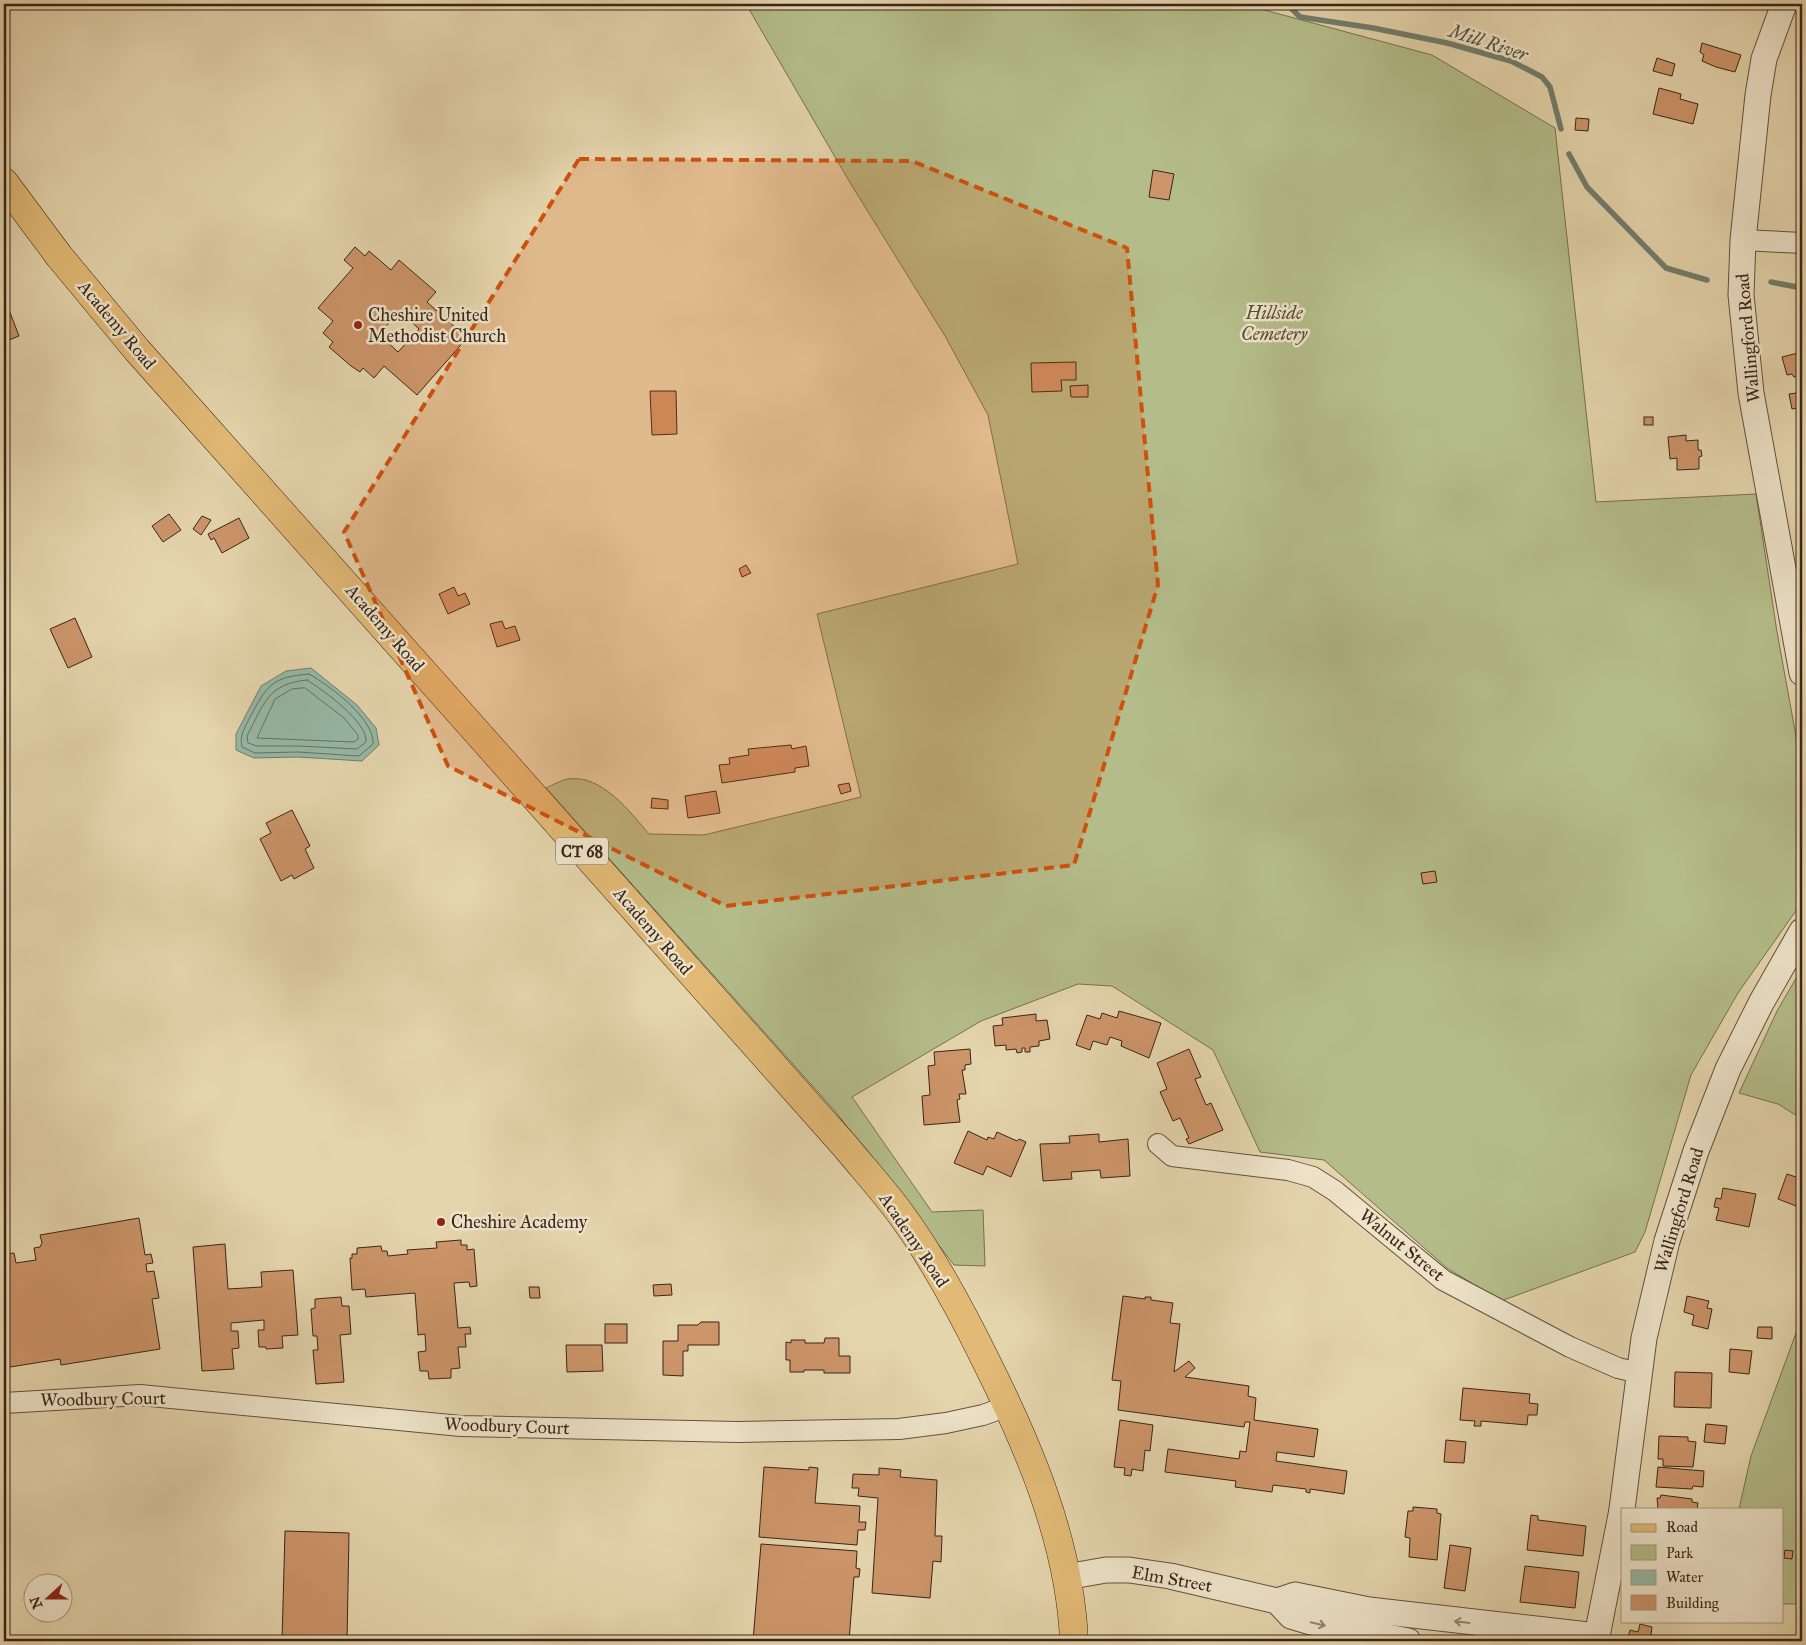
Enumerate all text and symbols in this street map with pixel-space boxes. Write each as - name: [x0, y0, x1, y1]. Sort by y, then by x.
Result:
- water label: Mill River: [1445, 18, 1532, 66]
- street label: Wallingford Road: [1731, 272, 1766, 404]
- street label: Academy Road: [73, 275, 161, 374]
- park label: Hillside Cemetery: [1241, 302, 1308, 345]
- place label: Cheshire United Methodist Church: [368, 304, 506, 347]
- marker: Cheshire United Methodist Church: [352, 319, 364, 331]
- street label: Academy Road: [340, 579, 429, 676]
- road number: CT 68: [556, 838, 608, 864]
- street label: Academy Road: [608, 882, 697, 979]
- street label: Wallingford Road: [1650, 1145, 1709, 1276]
- street label: Academy Road: [874, 1188, 954, 1291]
- street label: Walnut Street: [1355, 1204, 1449, 1286]
- place label: Cheshire Academy: [451, 1211, 588, 1233]
- marker: Cheshire Academy: [435, 1216, 447, 1228]
- street label: Woodbury Court: [40, 1387, 166, 1411]
- street label: Woodbury Court: [444, 1413, 571, 1439]
- legend: [1621, 1508, 1784, 1622]
- text: Road: [1666, 1518, 1698, 1536]
- text: Park: [1666, 1544, 1693, 1562]
- street label: Elm Street: [1130, 1561, 1215, 1597]
- text: Water: [1666, 1568, 1703, 1586]
- north arrow: [22, 1572, 72, 1622]
- text: N: [26, 1594, 46, 1611]
- text: Building: [1666, 1594, 1720, 1612]
- one-way arrow: [1454, 1617, 1470, 1627]
- one-way arrow: [1310, 1620, 1326, 1629]

